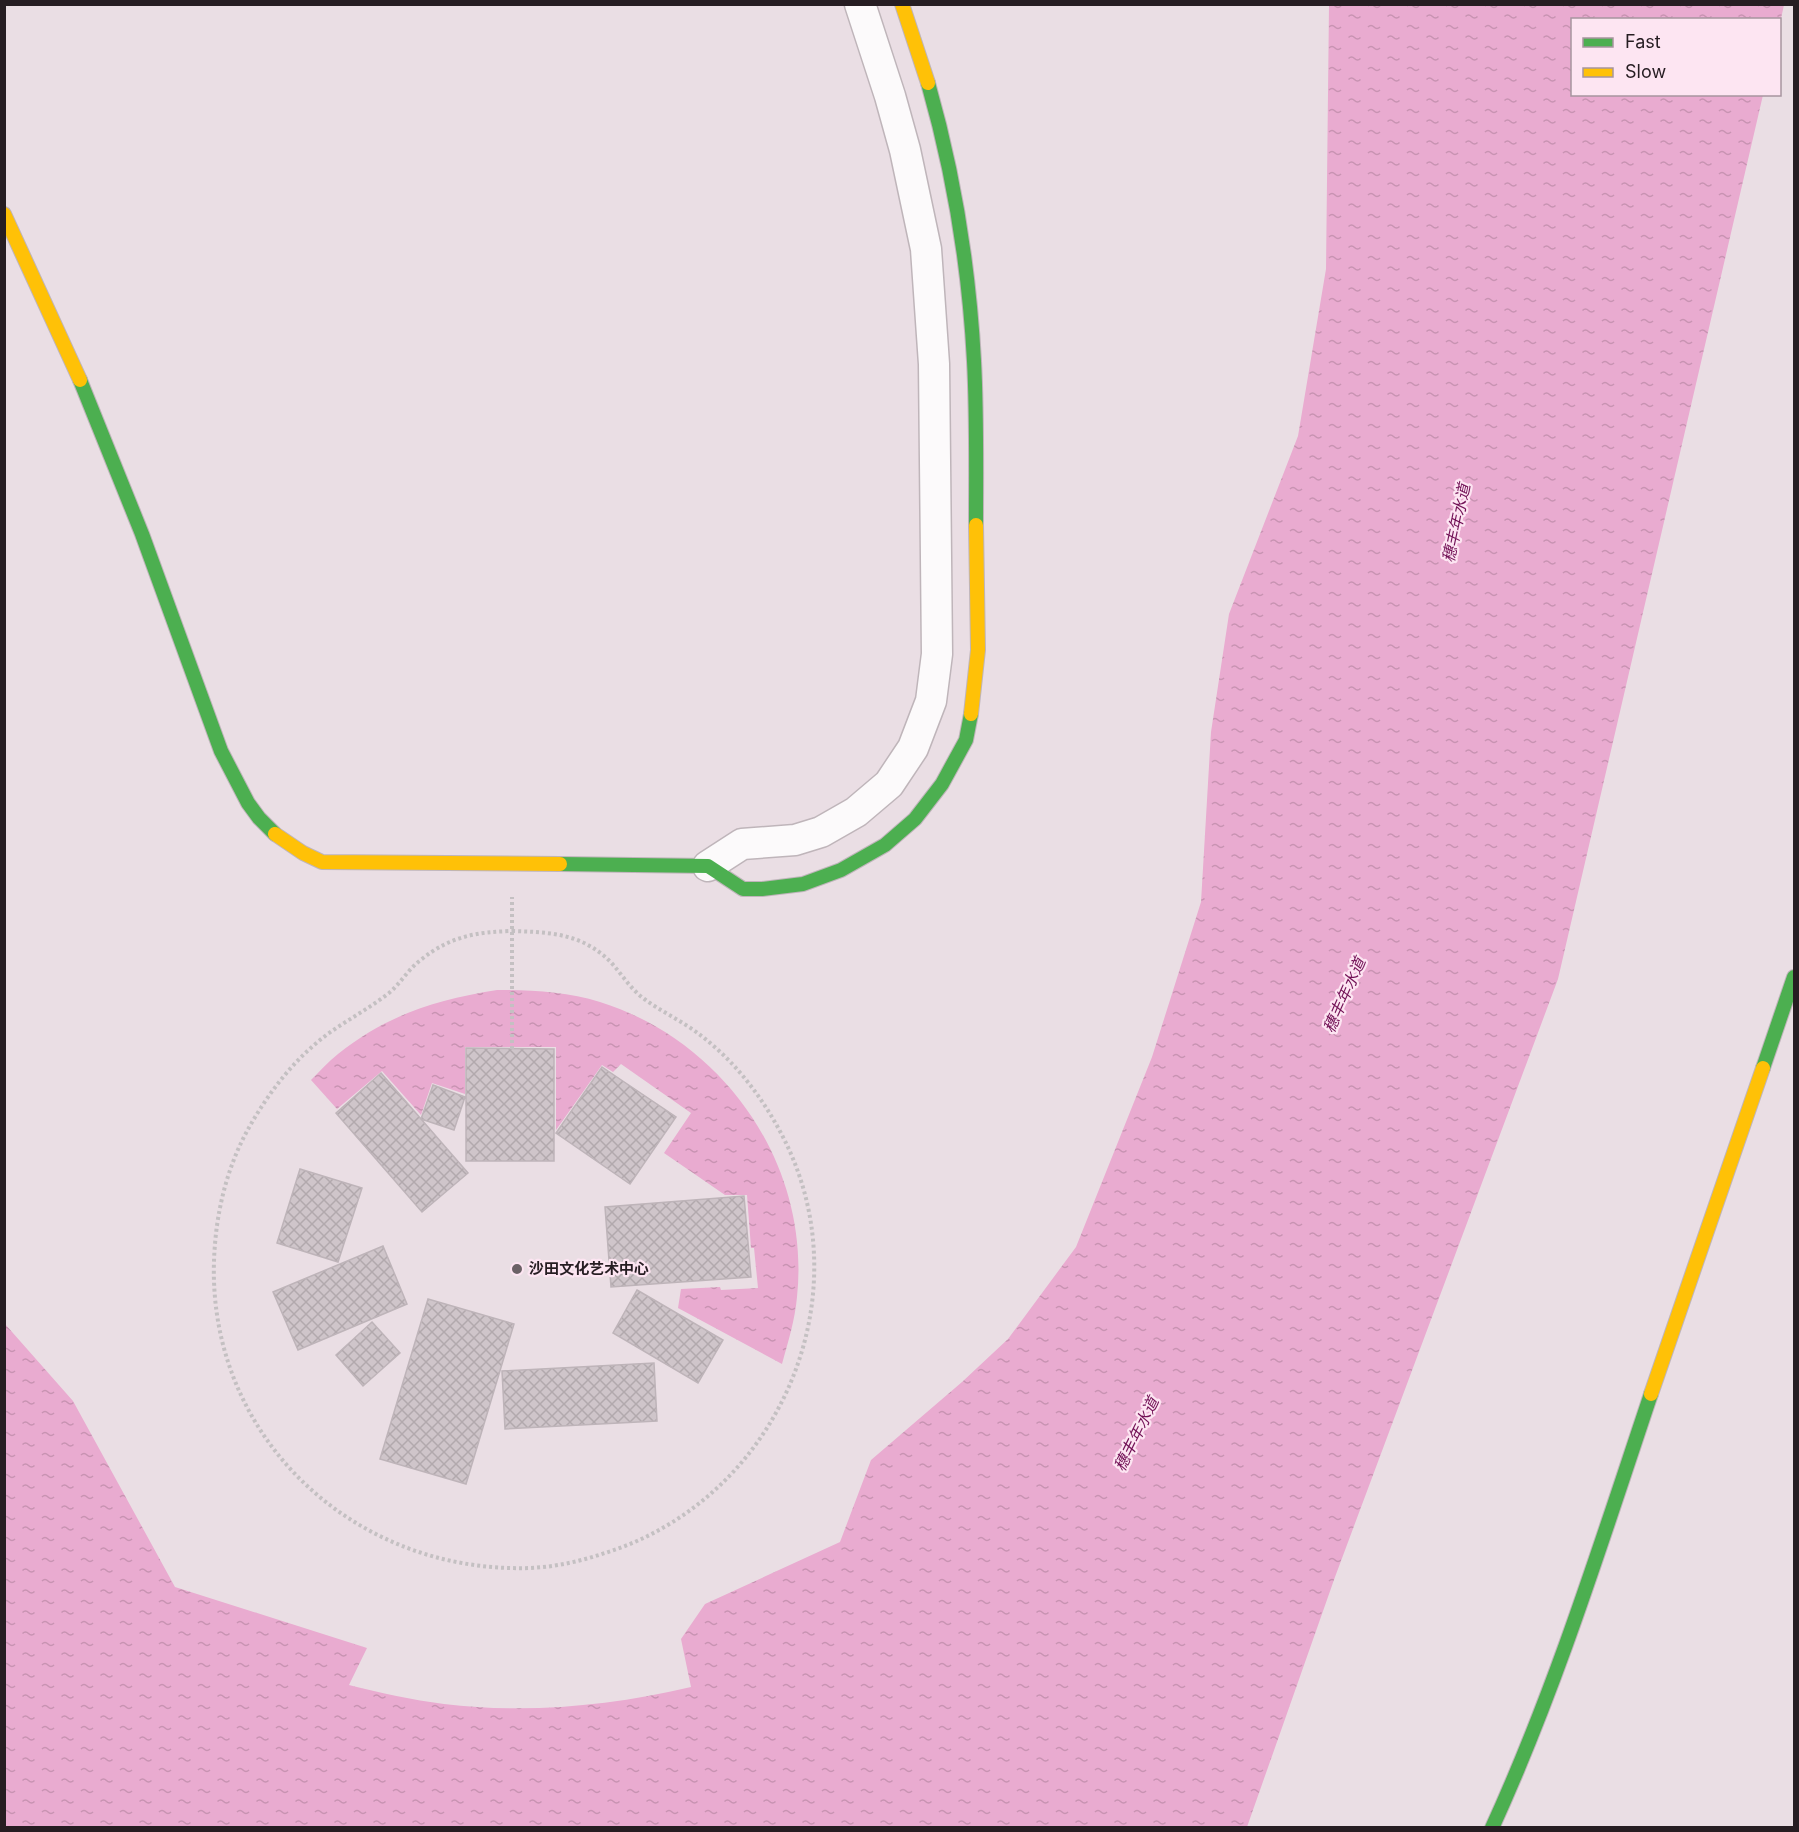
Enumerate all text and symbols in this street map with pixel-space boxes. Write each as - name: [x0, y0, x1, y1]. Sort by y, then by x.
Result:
- legend: [1571, 18, 1781, 96]
- text: Fast: [1625, 31, 1661, 52]
- text: Slow: [1625, 61, 1666, 82]
- water label: 穗丰年水道: [1438, 480, 1475, 564]
- water label: 穗丰年水道: [1319, 953, 1370, 1036]
- place label: 沙田文化艺术中心: [529, 1259, 649, 1278]
- marker: 沙田文化艺术中心: [510, 1262, 524, 1276]
- water label: 穗丰年水道: [1109, 1392, 1163, 1474]

